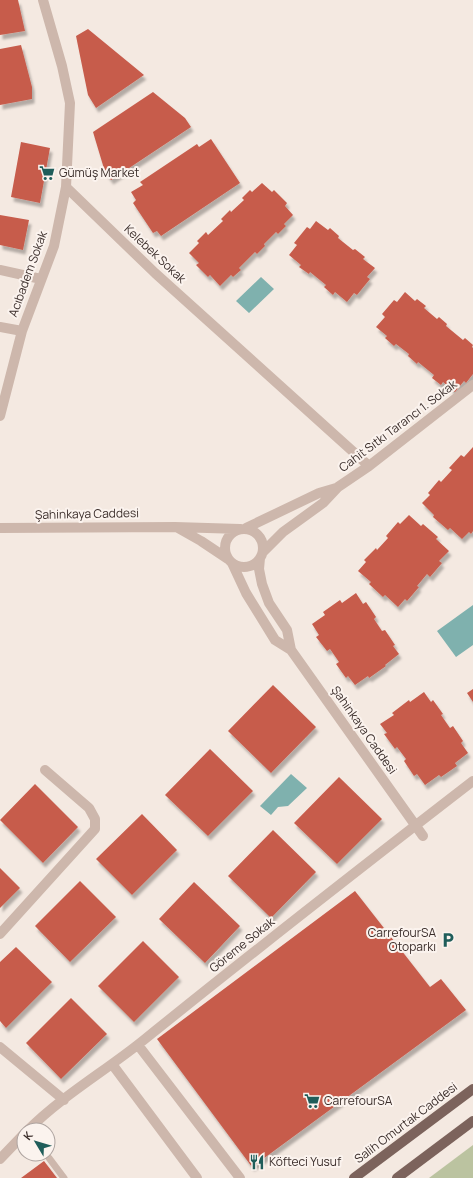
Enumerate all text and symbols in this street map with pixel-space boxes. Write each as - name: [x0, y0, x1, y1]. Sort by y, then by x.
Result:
- supermarket icon: Gümüş Market: [38, 164, 56, 182]
- place label: Gümüş Market: [59, 164, 140, 181]
- street label: Kelebek Sokak: [121, 220, 191, 288]
- street label: Acıbadem Sokak: [4, 228, 51, 319]
- street label: Cahit Sıtkı Tarancı 1. Sokak: [335, 375, 461, 476]
- street label: Şahinkaya Caddesi: [35, 504, 139, 523]
- street label: Şahinkaya Caddesi: [328, 682, 401, 777]
- street label: Göreme Sokak: [206, 912, 279, 976]
- place label: CarrefourSA Otoparkı: [368, 924, 436, 955]
- parking icon: CarrefourSA Otoparkı: [439, 931, 457, 949]
- street label: Salih Omurtak Caddesi: [351, 1078, 461, 1167]
- supermarket icon: CarrefourSA: [303, 1092, 321, 1110]
- place label: CarrefourSA: [324, 1092, 393, 1109]
- north arrow: [16, 1122, 56, 1162]
- text: K: [20, 1127, 36, 1143]
- restaurant icon: Köfteci Yusuf: [248, 1153, 266, 1171]
- place label: Köfteci Yusuf: [269, 1153, 342, 1170]

